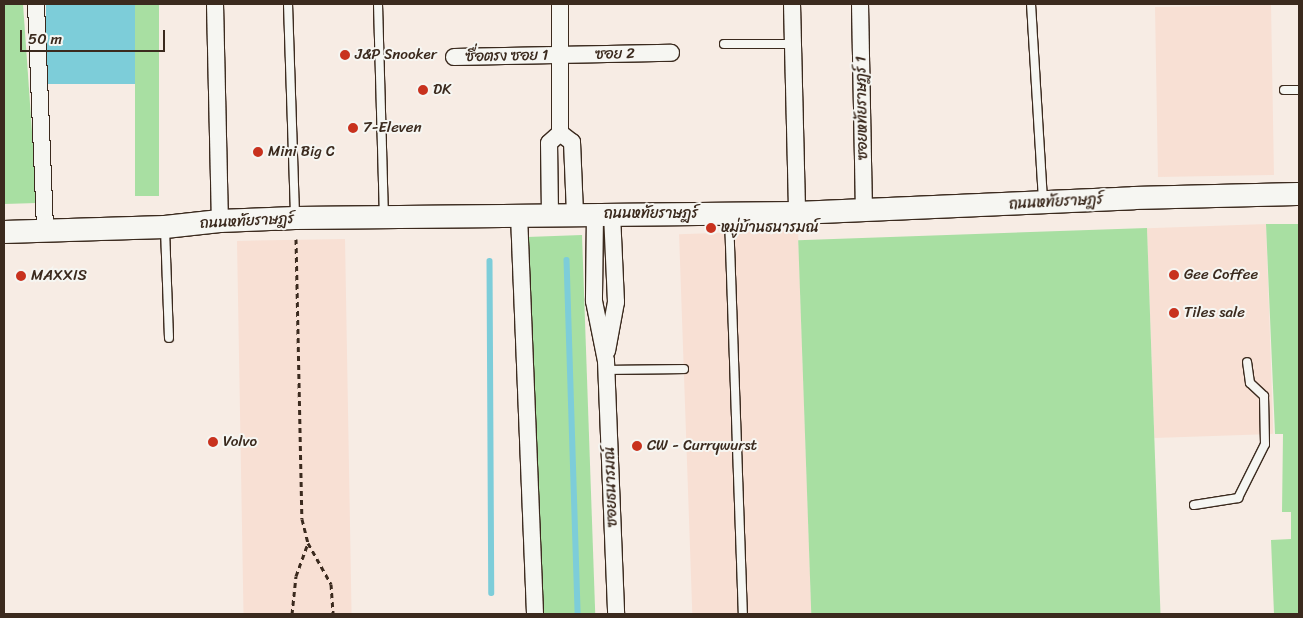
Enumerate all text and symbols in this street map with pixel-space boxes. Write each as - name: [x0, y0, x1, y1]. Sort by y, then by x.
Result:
- scale bar: [22, 20, 168, 52]
- text: 50 m: [28, 26, 62, 52]
- street label: ซอย 2: [595, 45, 635, 63]
- place label: J&P Snooker: [355, 46, 438, 64]
- street label: ซื่อตรง ซอย 1: [465, 46, 549, 66]
- marker: J&P Snooker: [339, 49, 351, 61]
- street label: ซอยหทัยราษฎร์ 1: [852, 56, 872, 160]
- place label: DK: [433, 81, 451, 99]
- marker: DK: [417, 84, 429, 96]
- place label: 7-Eleven: [363, 119, 422, 137]
- marker: 7-Eleven: [347, 122, 359, 134]
- place label: Mini Big C: [268, 143, 335, 161]
- marker: Mini Big C: [252, 146, 264, 158]
- street label: ถนนหทัยราษฎร์: [1008, 191, 1104, 213]
- street label: ถนนหทัยราษฎร์: [604, 205, 698, 223]
- street label: ถนนหทัยราษฎร์: [199, 210, 295, 232]
- place label: หมู่บ้านธนารมณ์: [721, 219, 819, 237]
- marker: หมู่บ้านธนารมณ์: [705, 222, 717, 234]
- place label: Gee Coffee: [1184, 266, 1258, 284]
- place label: MAXXIS: [31, 267, 87, 285]
- marker: Gee Coffee: [1168, 269, 1180, 281]
- marker: MAXXIS: [15, 270, 27, 282]
- place label: Tiles sale: [1184, 304, 1246, 322]
- marker: Tiles sale: [1168, 307, 1180, 319]
- place label: Volvo: [223, 433, 257, 451]
- marker: Volvo: [207, 436, 219, 448]
- place label: CW - Currywurst: [647, 437, 758, 455]
- marker: CW - Currywurst: [631, 440, 643, 452]
- street label: ซอยธนารมณ์: [601, 447, 621, 527]

